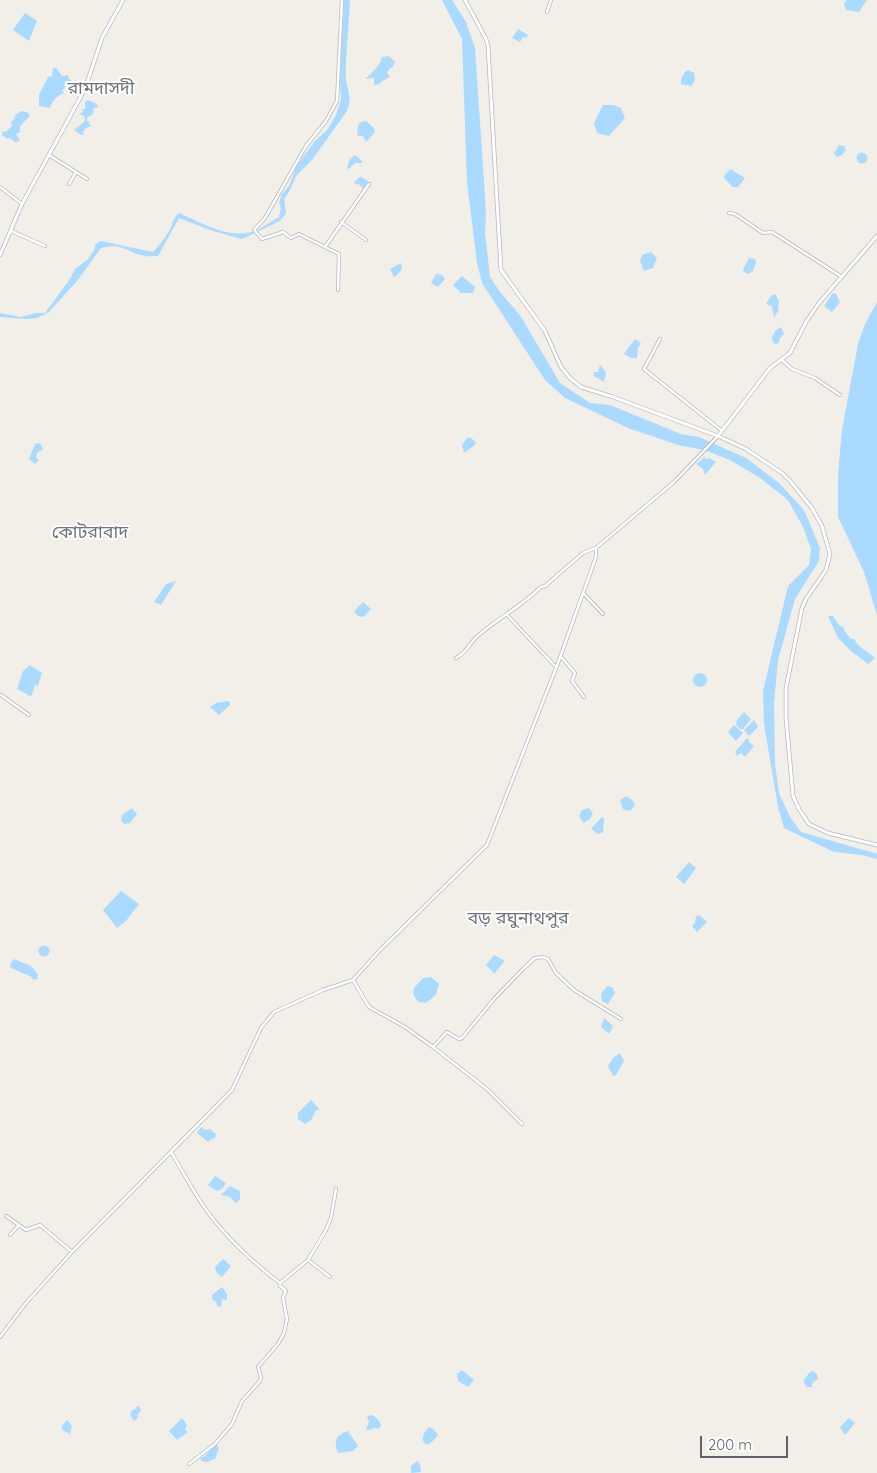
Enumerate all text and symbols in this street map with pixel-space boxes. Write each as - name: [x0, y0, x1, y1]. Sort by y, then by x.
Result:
- district label: রামদাসদী: [67, 78, 135, 100]
- district label: কোটরাবাদ: [52, 522, 128, 544]
- district label: বড় রঘুনাথপুর: [467, 908, 569, 930]
- scale bar: [702, 1426, 790, 1458]
- text: 200 m: [708, 1435, 752, 1454]

